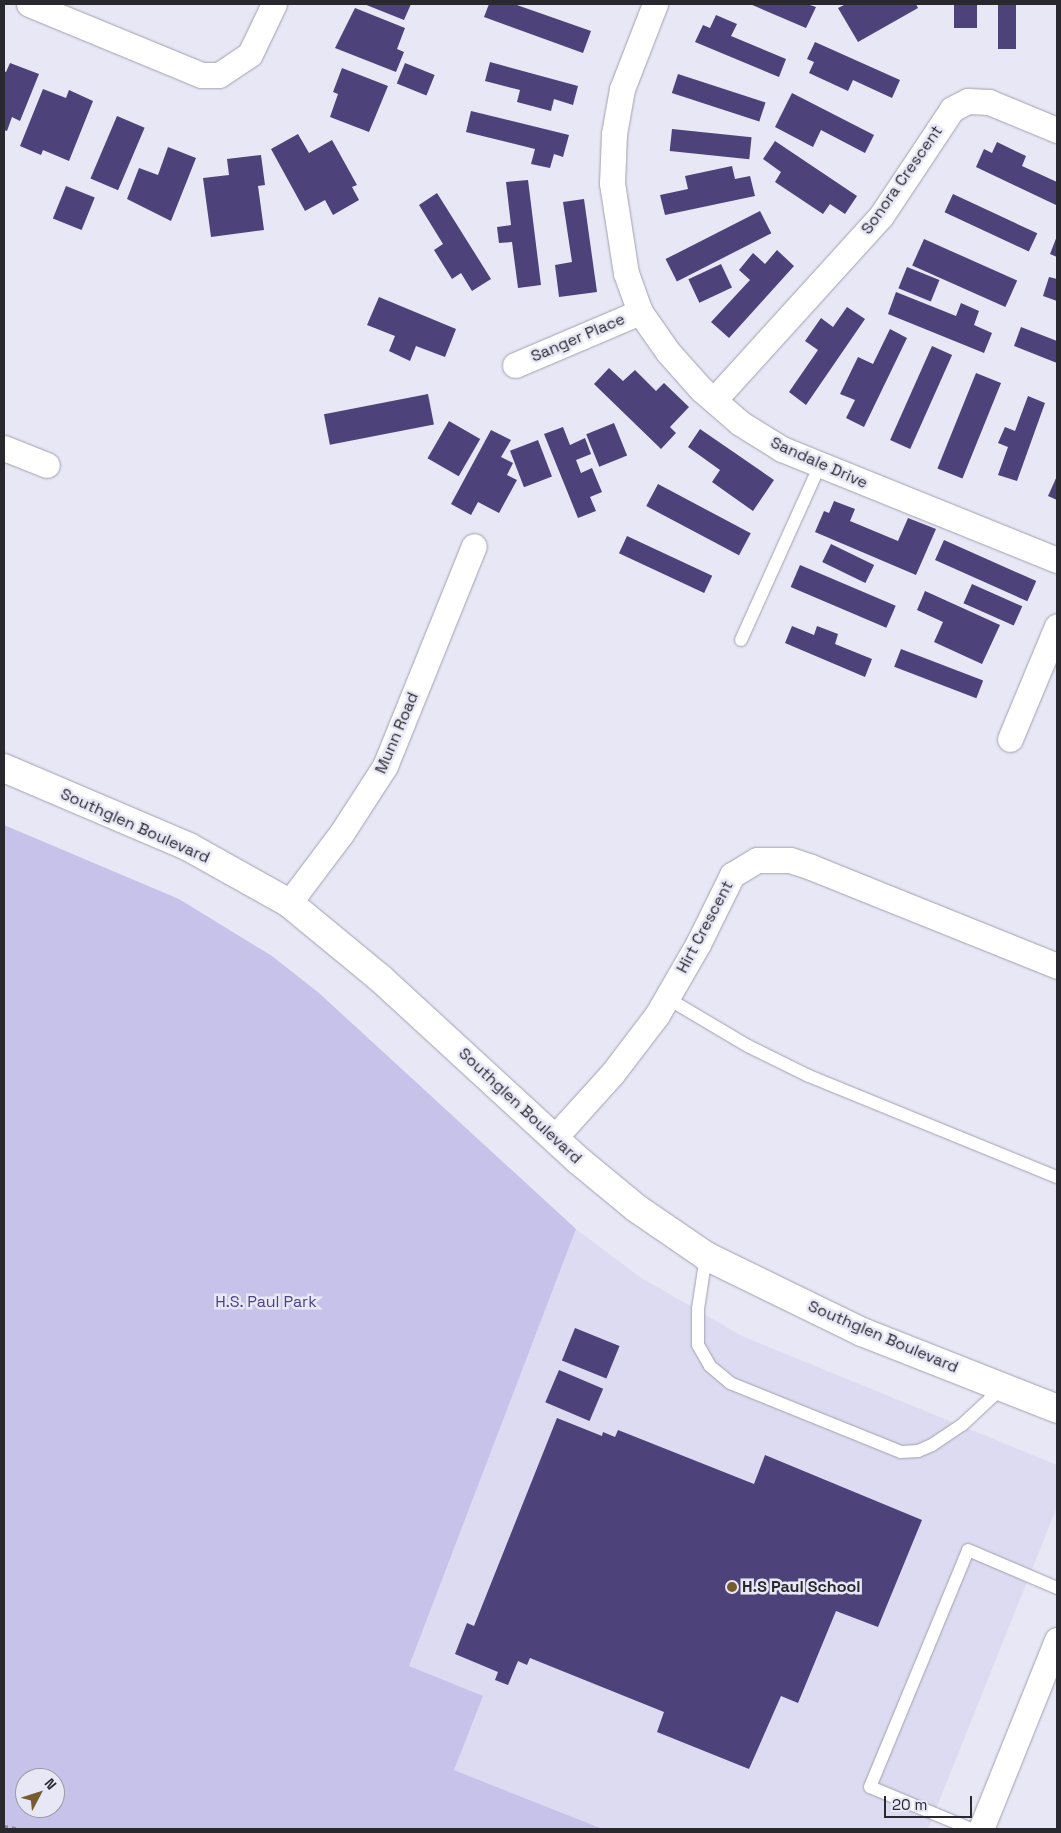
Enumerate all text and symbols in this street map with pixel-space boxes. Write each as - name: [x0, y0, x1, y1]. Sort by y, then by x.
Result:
- street label: Sonora Crescent: [857, 122, 947, 238]
- street label: Sanger Place: [528, 310, 628, 366]
- street label: Sandale Drive: [768, 433, 870, 493]
- street label: Munn Road: [371, 689, 423, 777]
- street label: Southglen Boulevard: [57, 784, 213, 868]
- street label: Hirt Crescent: [673, 878, 737, 976]
- street label: Southglen Boulevard: [455, 1044, 585, 1168]
- park label: H.S. Paul Park: [215, 1292, 317, 1312]
- street label: Southglen Boulevard: [805, 1297, 961, 1377]
- place label: H.S Paul School: [742, 1577, 860, 1597]
- marker: H.S Paul School: [726, 1581, 738, 1593]
- north arrow: [15, 1768, 65, 1818]
- text: N: [41, 1775, 61, 1793]
- scale bar: [886, 1786, 974, 1818]
- text: 20 m: [892, 1795, 927, 1814]

